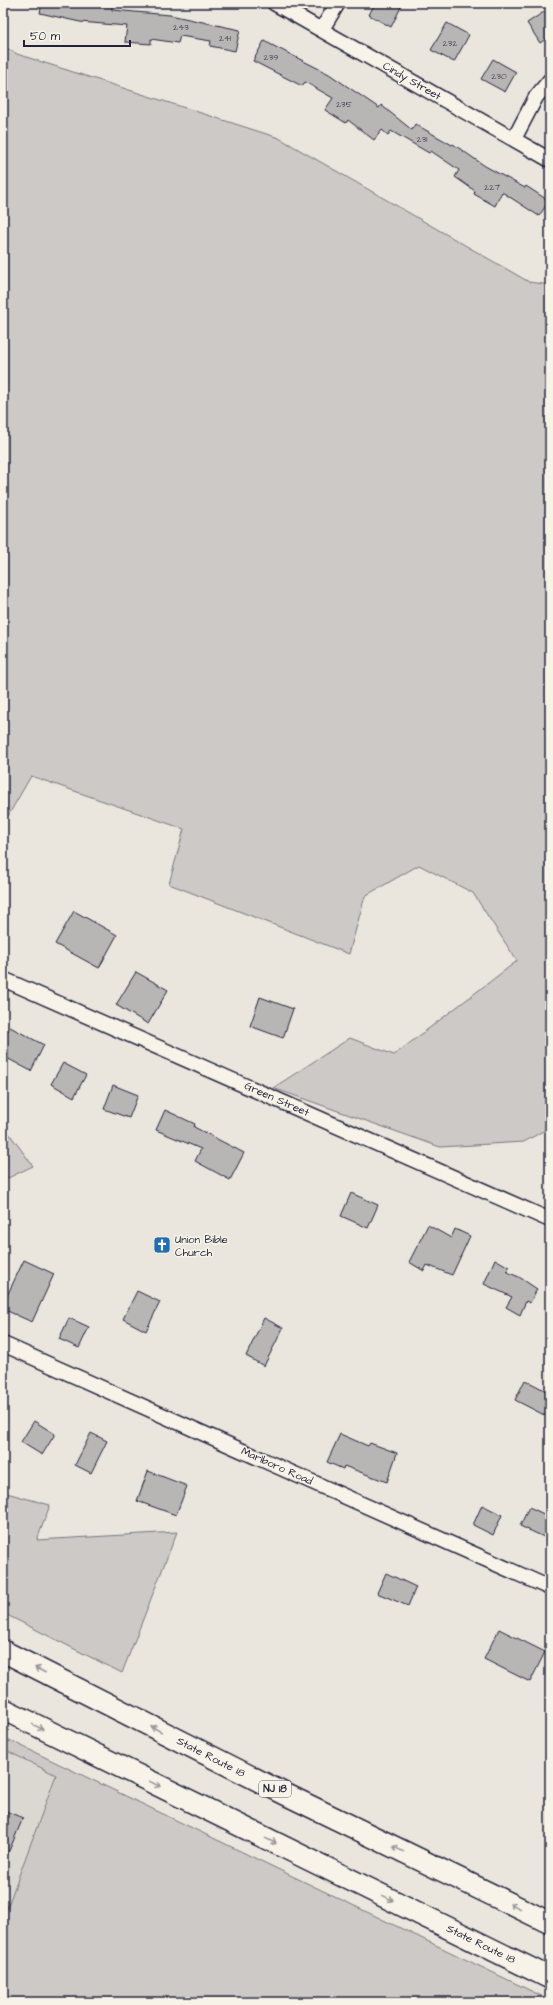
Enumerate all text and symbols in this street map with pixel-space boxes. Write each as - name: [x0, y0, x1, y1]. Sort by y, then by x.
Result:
- house number: 243: [173, 21, 189, 34]
- scale bar: [24, 22, 130, 48]
- text: 50 m: [30, 28, 61, 45]
- house number: 241: [219, 32, 231, 45]
- house number: 232: [443, 37, 458, 50]
- house number: 239: [264, 51, 278, 64]
- street label: Cindy Street: [380, 58, 444, 105]
- house number: 230: [491, 70, 507, 83]
- house number: 235: [336, 98, 353, 111]
- house number: 231: [417, 133, 427, 146]
- house number: 227: [484, 181, 500, 194]
- street label: Green Street: [242, 1078, 312, 1120]
- place label: Union Bible Church: [175, 1232, 228, 1260]
- church icon: Union Bible Church: [152, 1235, 172, 1255]
- street label: Marlboro Road: [239, 1444, 315, 1489]
- one-way arrow: [34, 1666, 46, 1673]
- one-way arrow: [32, 1723, 44, 1731]
- one-way arrow: [150, 1725, 162, 1732]
- street label: State Route 18: [174, 1733, 248, 1781]
- one-way arrow: [148, 1781, 160, 1788]
- road number: NJ 18: [259, 1781, 291, 1797]
- one-way arrow: [265, 1838, 277, 1845]
- one-way arrow: [392, 1845, 404, 1852]
- one-way arrow: [382, 1895, 394, 1903]
- one-way arrow: [509, 1902, 521, 1909]
- street label: State Route 18: [444, 1921, 518, 1967]

